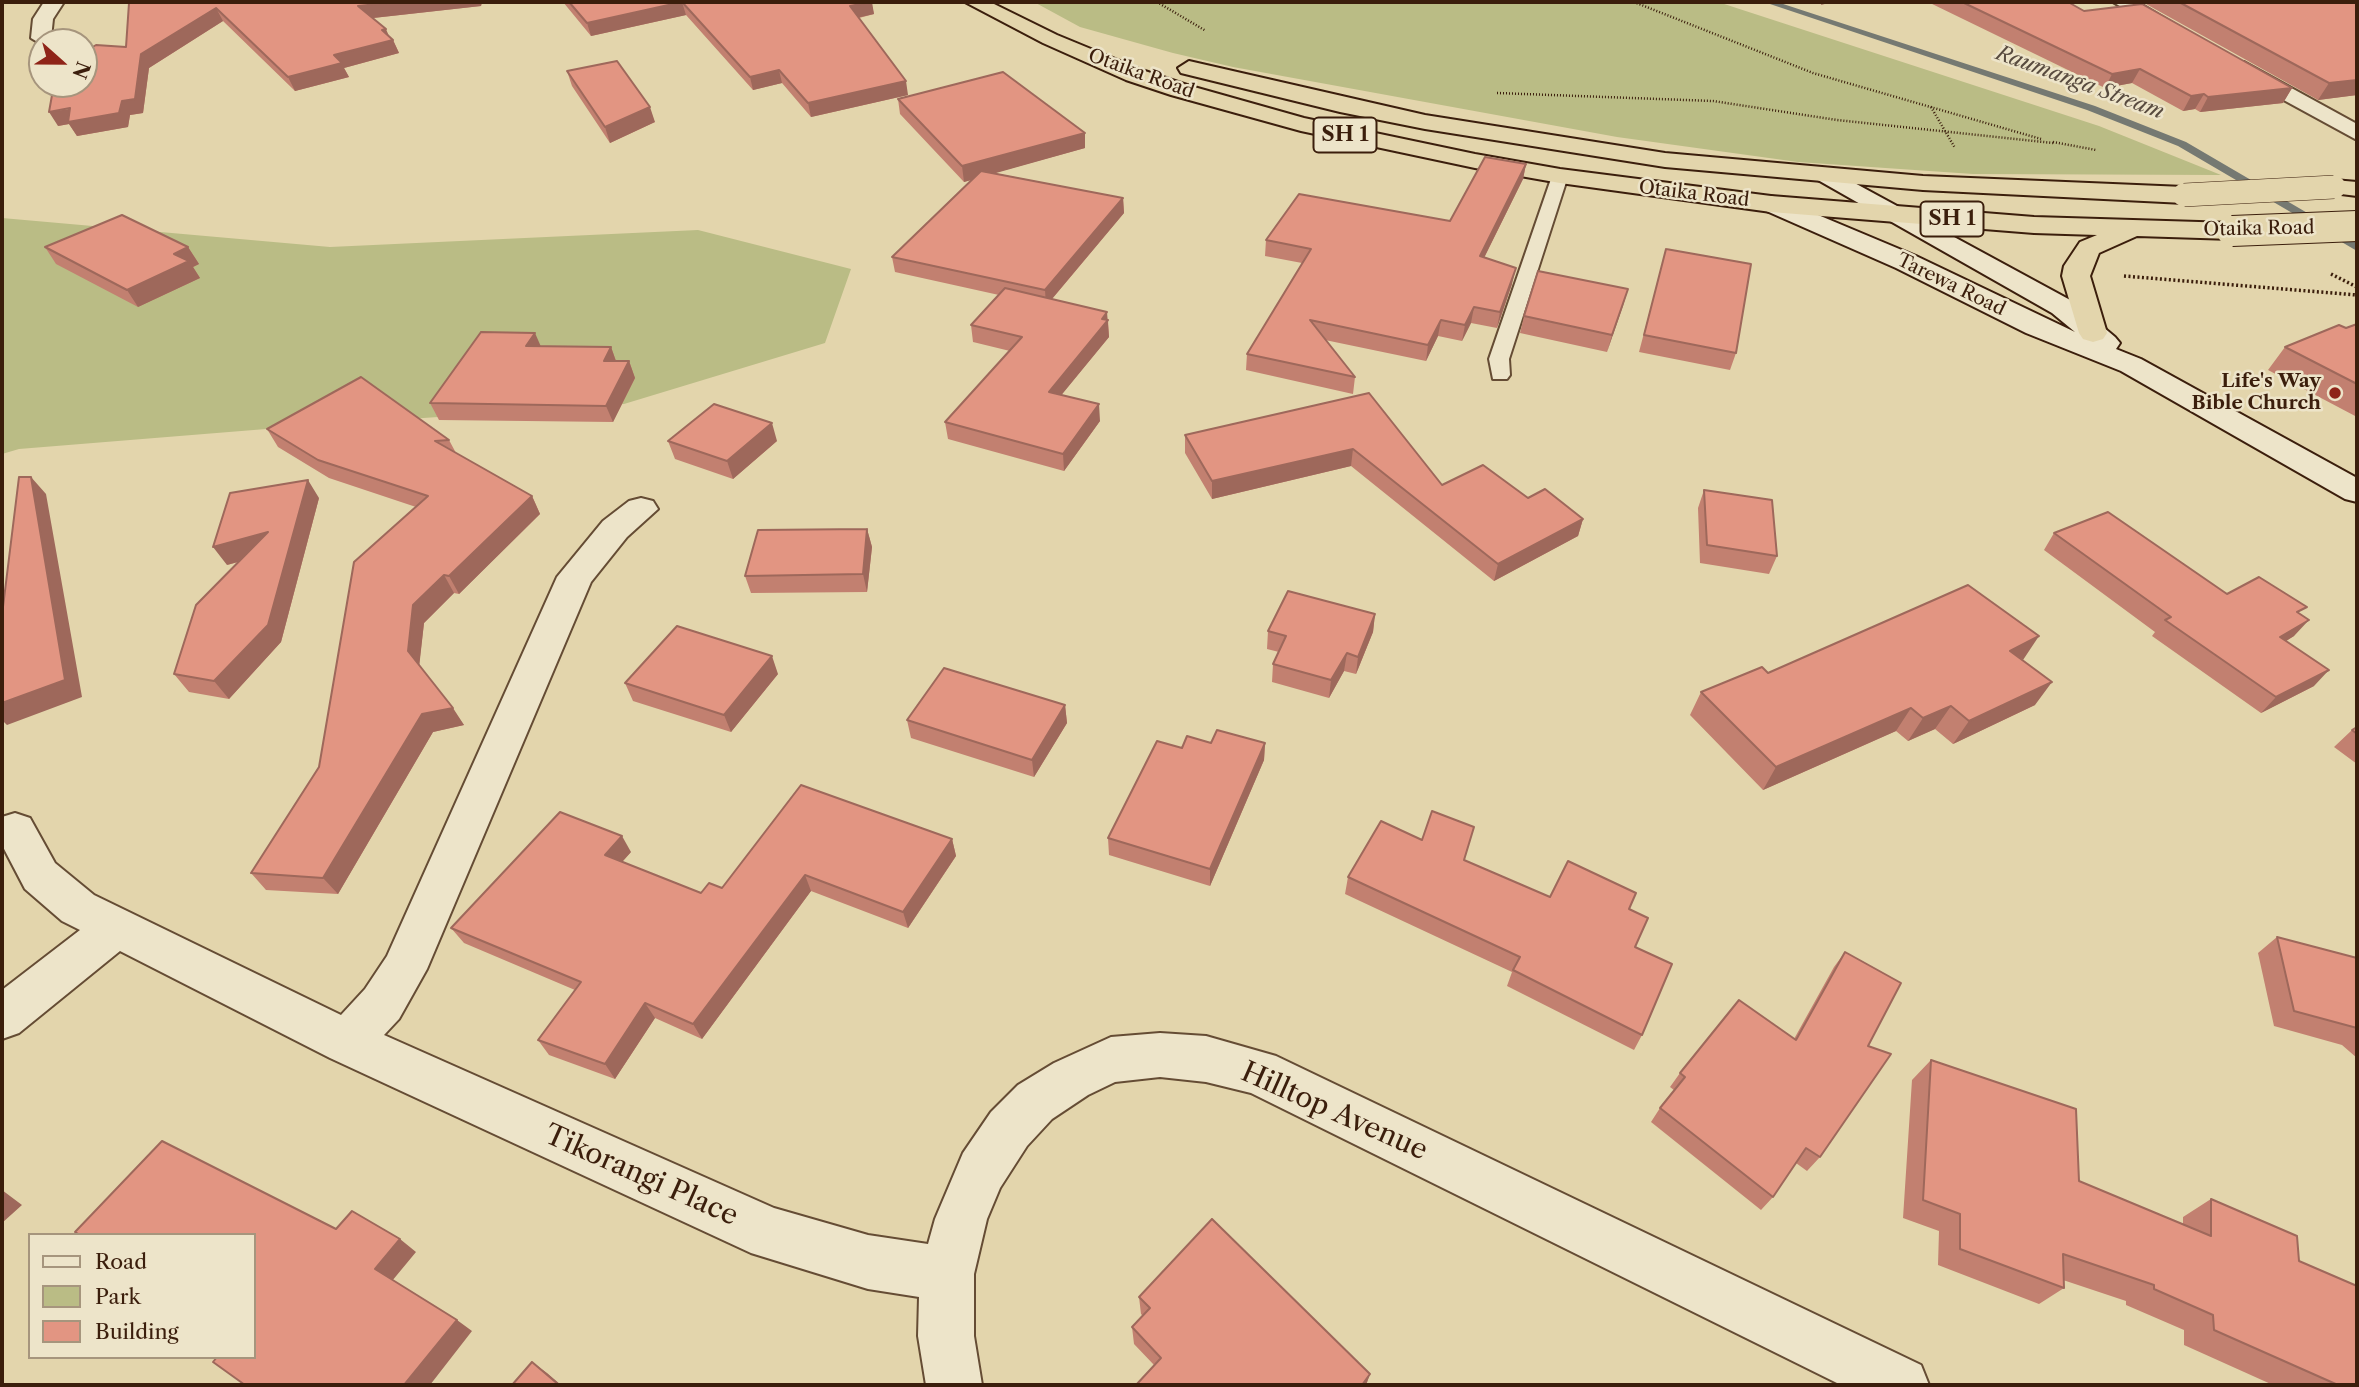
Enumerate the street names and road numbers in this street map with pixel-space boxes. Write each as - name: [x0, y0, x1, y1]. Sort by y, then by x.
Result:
- street label: Otaika Road: [1085, 44, 1197, 104]
- road number: SH 1: [1314, 118, 1376, 152]
- street label: Otaika Road: [1638, 176, 1750, 212]
- road number: SH 1: [1920, 202, 1983, 236]
- street label: Otaika Road: [2203, 217, 2315, 241]
- street label: Tarewa Road: [1893, 249, 2009, 321]
- street label: Hilltop Avenue: [1236, 1056, 1432, 1168]
- street label: Tikorangi Place: [539, 1118, 743, 1234]

